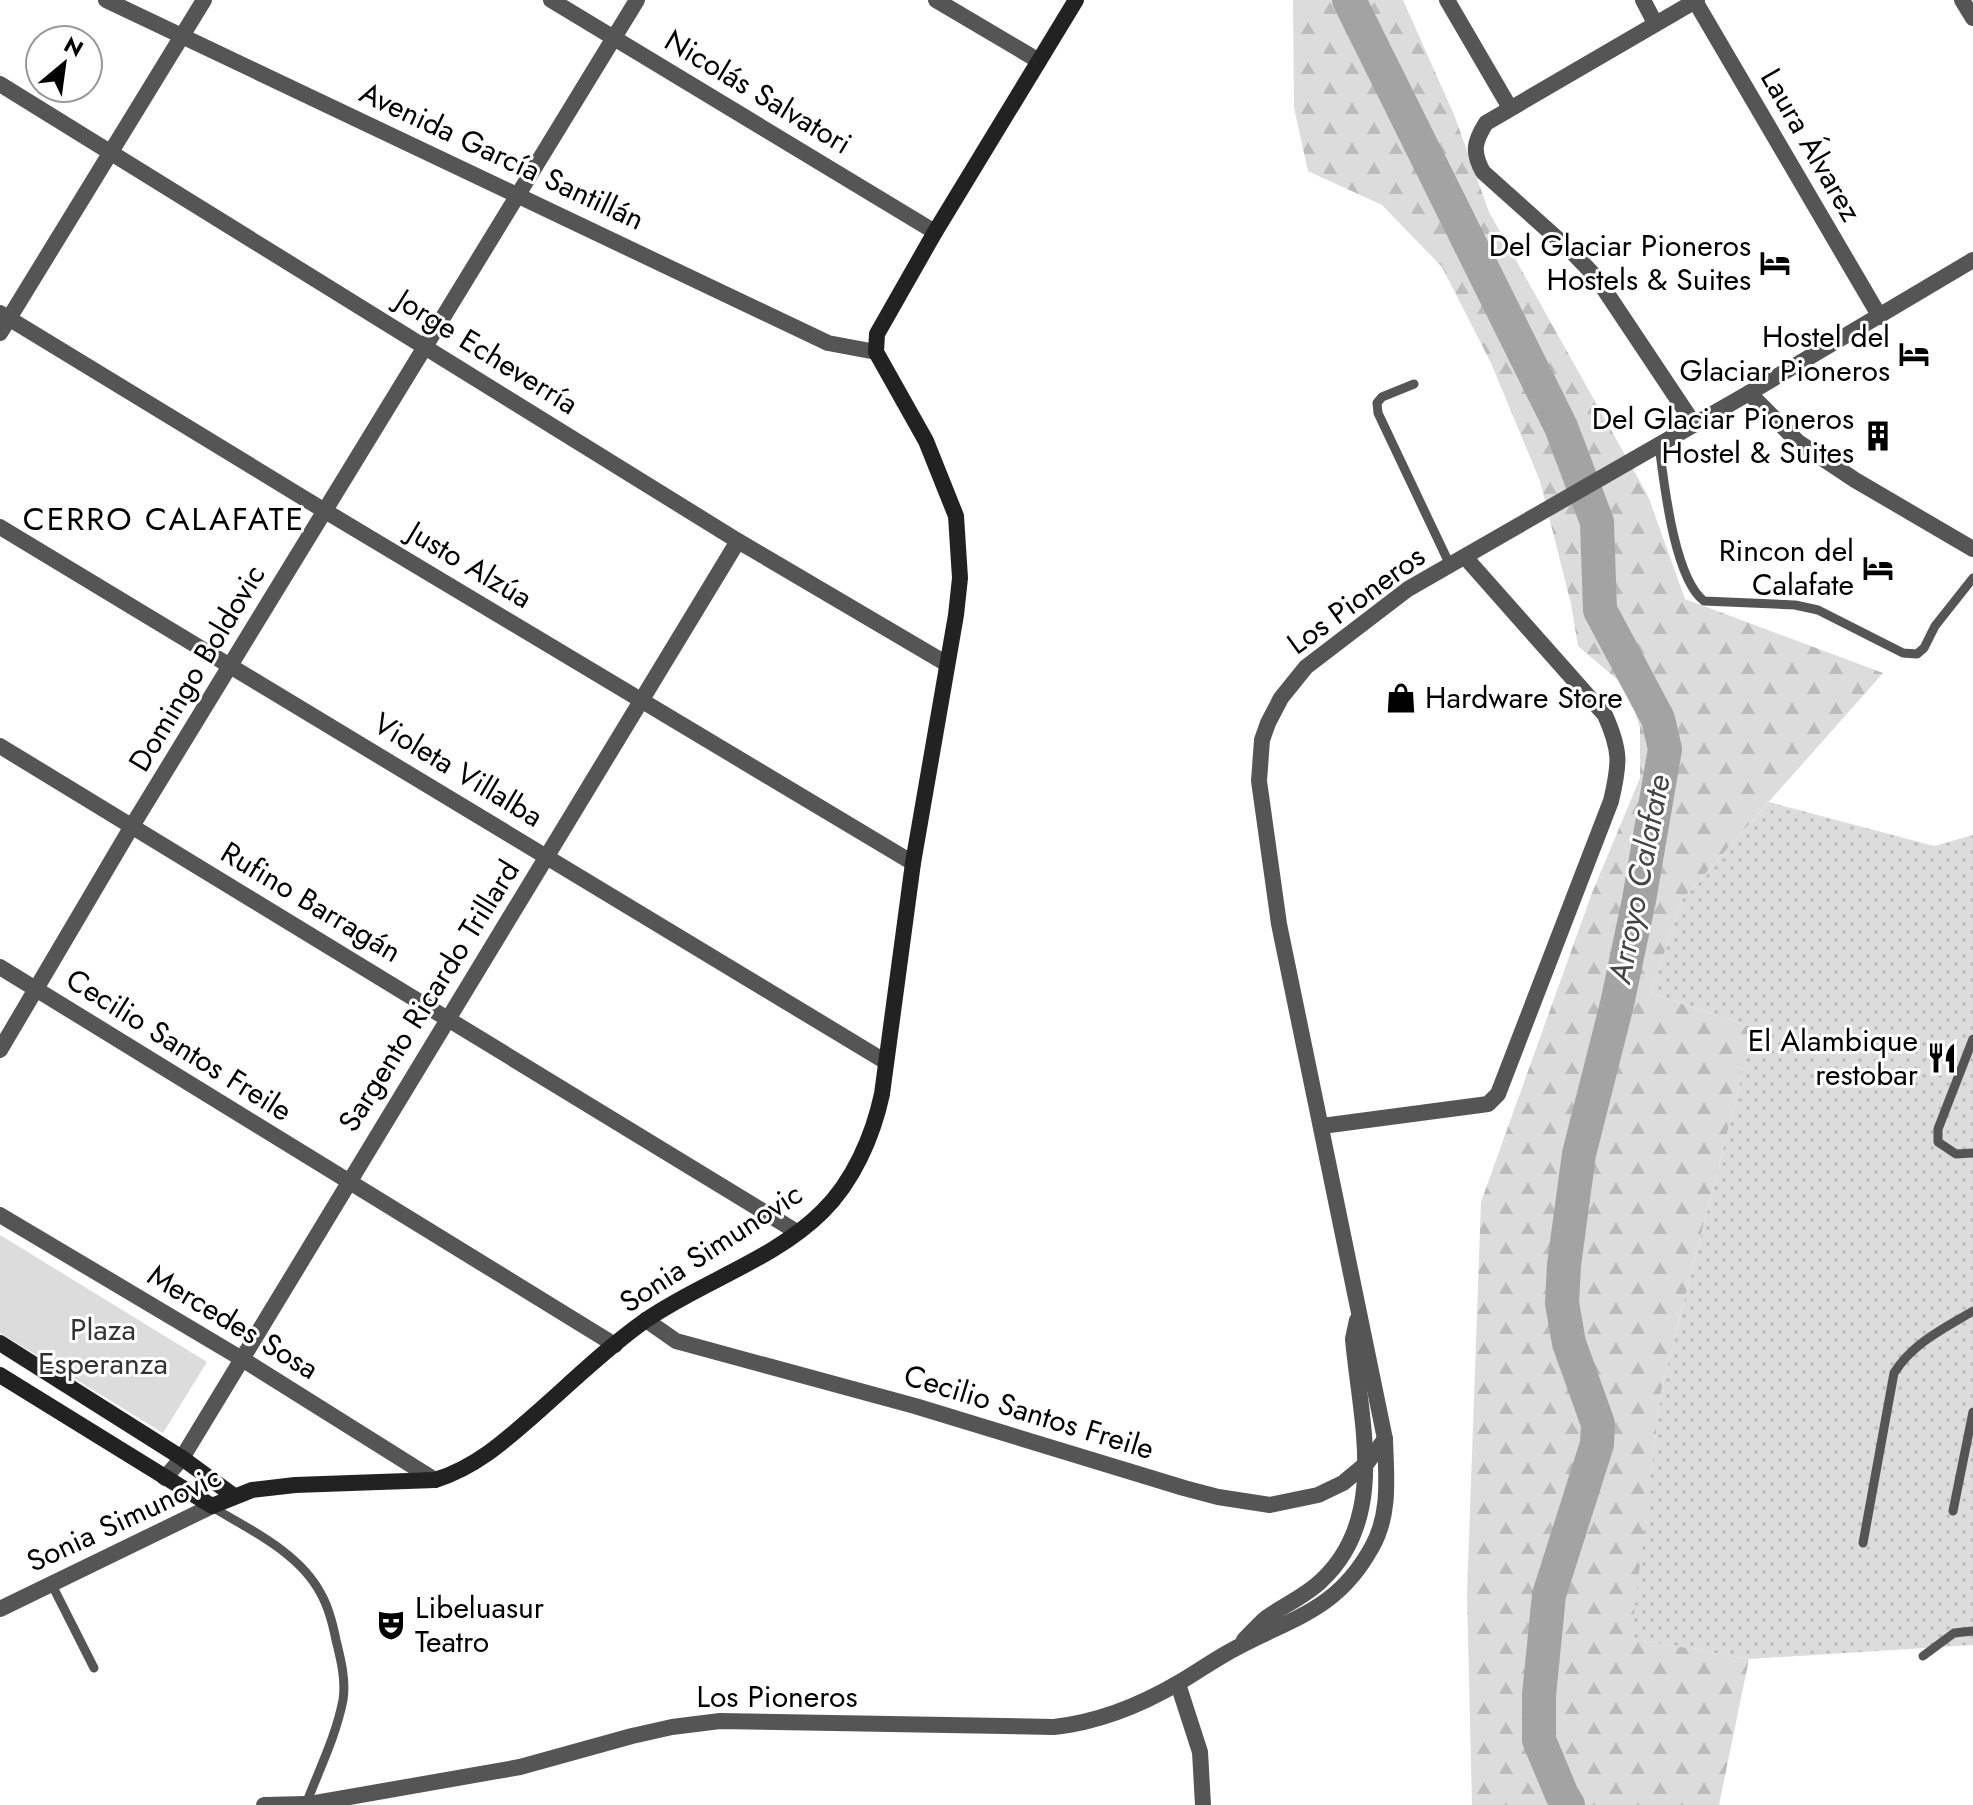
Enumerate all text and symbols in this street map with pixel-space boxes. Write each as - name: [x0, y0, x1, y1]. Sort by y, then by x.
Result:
- street label: Nicolás Salvatori: [657, 19, 860, 164]
- north arrow: [24, 24, 104, 104]
- text: N: [58, 28, 89, 65]
- street label: Laura Álvarez: [1750, 60, 1873, 229]
- street label: Avenida García Santillán: [353, 71, 651, 240]
- place label: Del Glaciar Pioneros Hostels & Suites: [1489, 224, 1751, 301]
- hotel icon: Del Glaciar Pioneros Hostels & Suites: [1758, 246, 1792, 280]
- street label: Jorge Echeverría: [384, 276, 587, 425]
- place label: Hostel del Glaciar Pioneros: [1679, 315, 1890, 392]
- hotel icon: Hostel del Glaciar Pioneros: [1897, 337, 1931, 371]
- place label: Del Glaciar Pioneros Hostel & Suites: [1592, 397, 1854, 474]
- building icon: Del Glaciar Pioneros Hostel & Suites: [1861, 419, 1895, 453]
- district label: CERRO CALAFATE: [23, 496, 305, 542]
- street label: Justo Alzúa: [396, 508, 541, 619]
- place label: Rincon del Calafate: [1719, 529, 1854, 606]
- street label: Los Pioneros: [1278, 535, 1434, 664]
- hotel icon: Rincon del Calafate: [1861, 551, 1895, 585]
- street label: Domingo Boldovic: [118, 556, 275, 779]
- place label: Hardware Store: [1425, 676, 1623, 719]
- shop icon: Hardware Store: [1384, 681, 1418, 715]
- street label: Violeta Villalba: [365, 702, 551, 837]
- water label: Arroyo Calafate: [1596, 771, 1682, 988]
- street label: Rufino Barragán: [213, 831, 410, 972]
- street label: Sargento Ricardo Trillard: [327, 852, 530, 1140]
- street label: Cecilio Santos Freile: [58, 958, 301, 1132]
- place label: El Alambique restobar: [1748, 1019, 1919, 1096]
- restaurant icon: El Alambique restobar: [1925, 1041, 1959, 1075]
- street label: Sonia Simunovic: [611, 1172, 811, 1323]
- street label: Mercedes Sosa: [140, 1254, 327, 1390]
- park label: Plaza Esperanza: [38, 1308, 168, 1385]
- street label: Cecilio Santos Freile: [899, 1353, 1159, 1470]
- street label: Sonia Simunovic: [19, 1455, 228, 1582]
- place label: Libeluasur Teatro: [415, 1586, 545, 1663]
- theatre icon: Libeluasur Teatro: [374, 1608, 408, 1642]
- street label: Los Pioneros: [696, 1675, 858, 1718]

